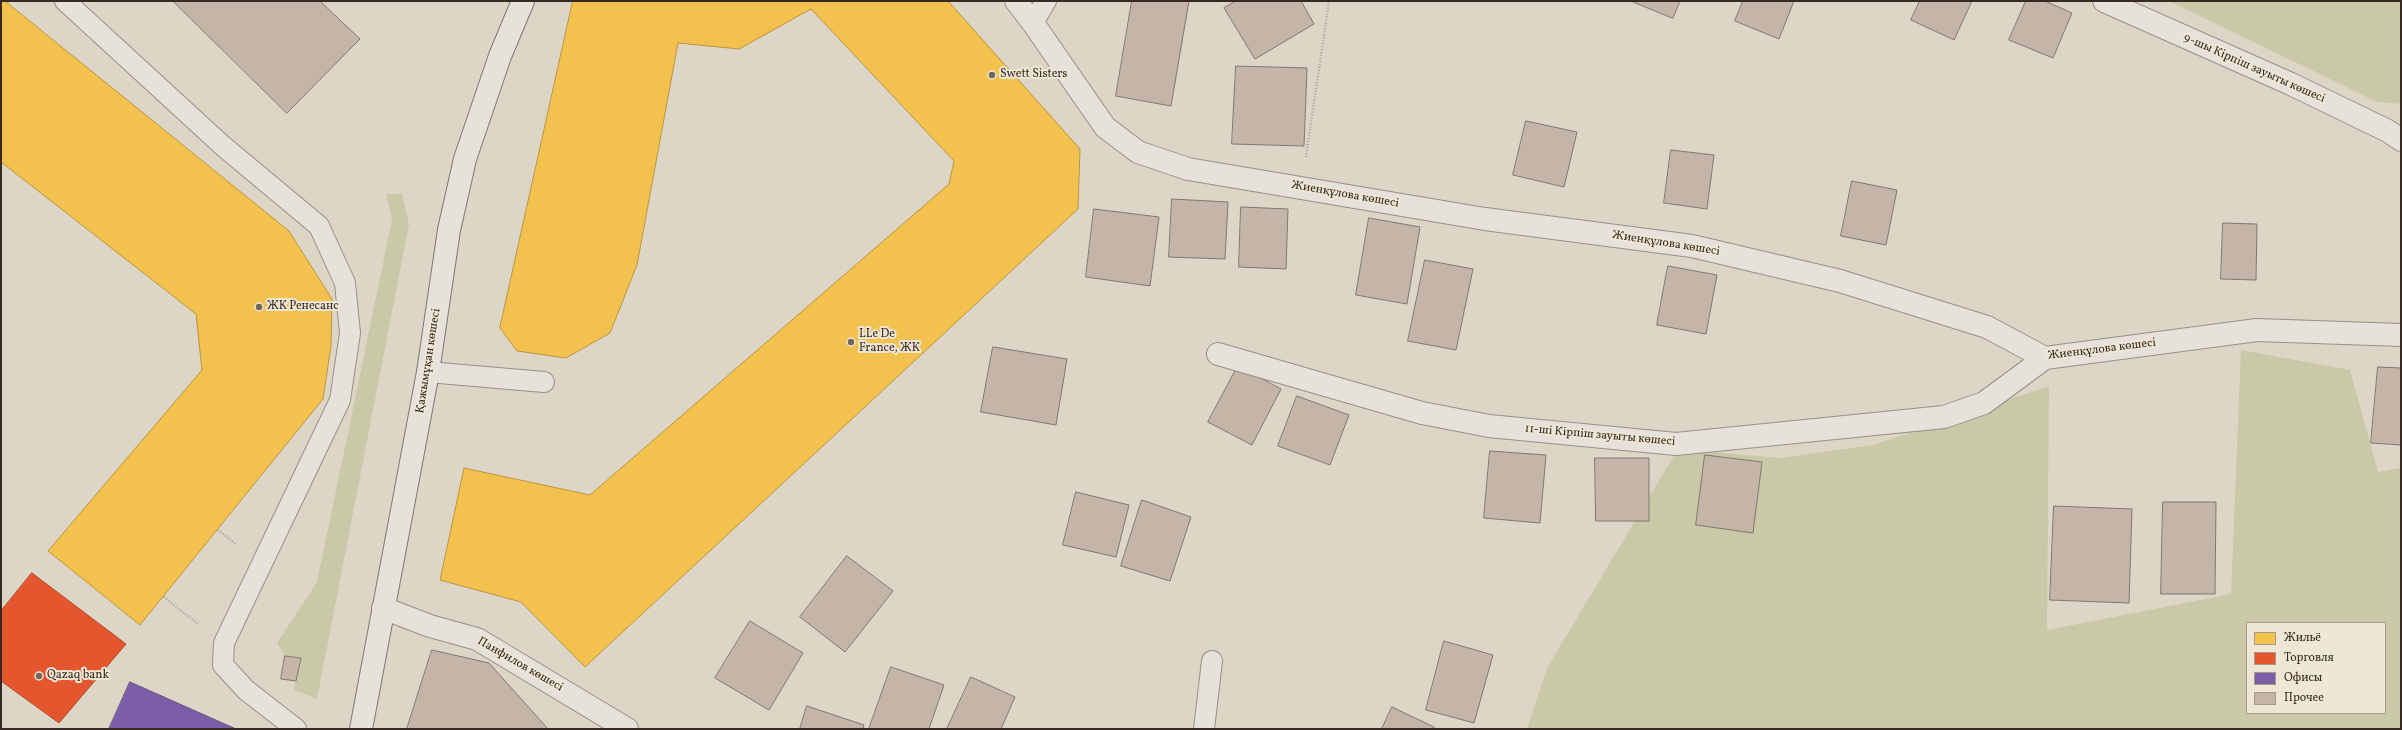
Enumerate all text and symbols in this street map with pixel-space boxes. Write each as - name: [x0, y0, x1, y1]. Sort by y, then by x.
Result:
- street label: 9-шы Кірпіш зауыты көшесі: [2181, 31, 2327, 107]
- place label: Swett Sisters: [1000, 68, 1067, 82]
- marker: Swett Sisters: [987, 70, 997, 80]
- street label: Жиенқұлова көшесі: [1290, 178, 1400, 212]
- street label: Жиенқұлова көшесі: [1611, 228, 1721, 260]
- place label: ЖК Ренесанс: [267, 300, 339, 314]
- marker: ЖК Ренесанс: [254, 302, 264, 312]
- street label: Қажымұқан көшесі: [414, 307, 444, 415]
- place label: LLe De France, ЖК: [859, 328, 920, 356]
- street label: Жиенқұлова көшесі: [2047, 336, 2157, 364]
- marker: LLe De France, ЖК: [846, 337, 856, 347]
- street label: 11-ші Кірпіш зауыты көшесі: [1524, 422, 1676, 450]
- legend: [2246, 622, 2386, 714]
- text: Жильё: [2284, 630, 2321, 646]
- street label: Панфилов көшесі: [475, 635, 565, 695]
- text: Торговля: [2284, 650, 2334, 666]
- place label: Qazaq bank: [47, 669, 109, 683]
- text: Офисы: [2284, 670, 2322, 686]
- marker: Qazaq bank: [34, 671, 44, 681]
- text: Прочее: [2284, 690, 2324, 706]

